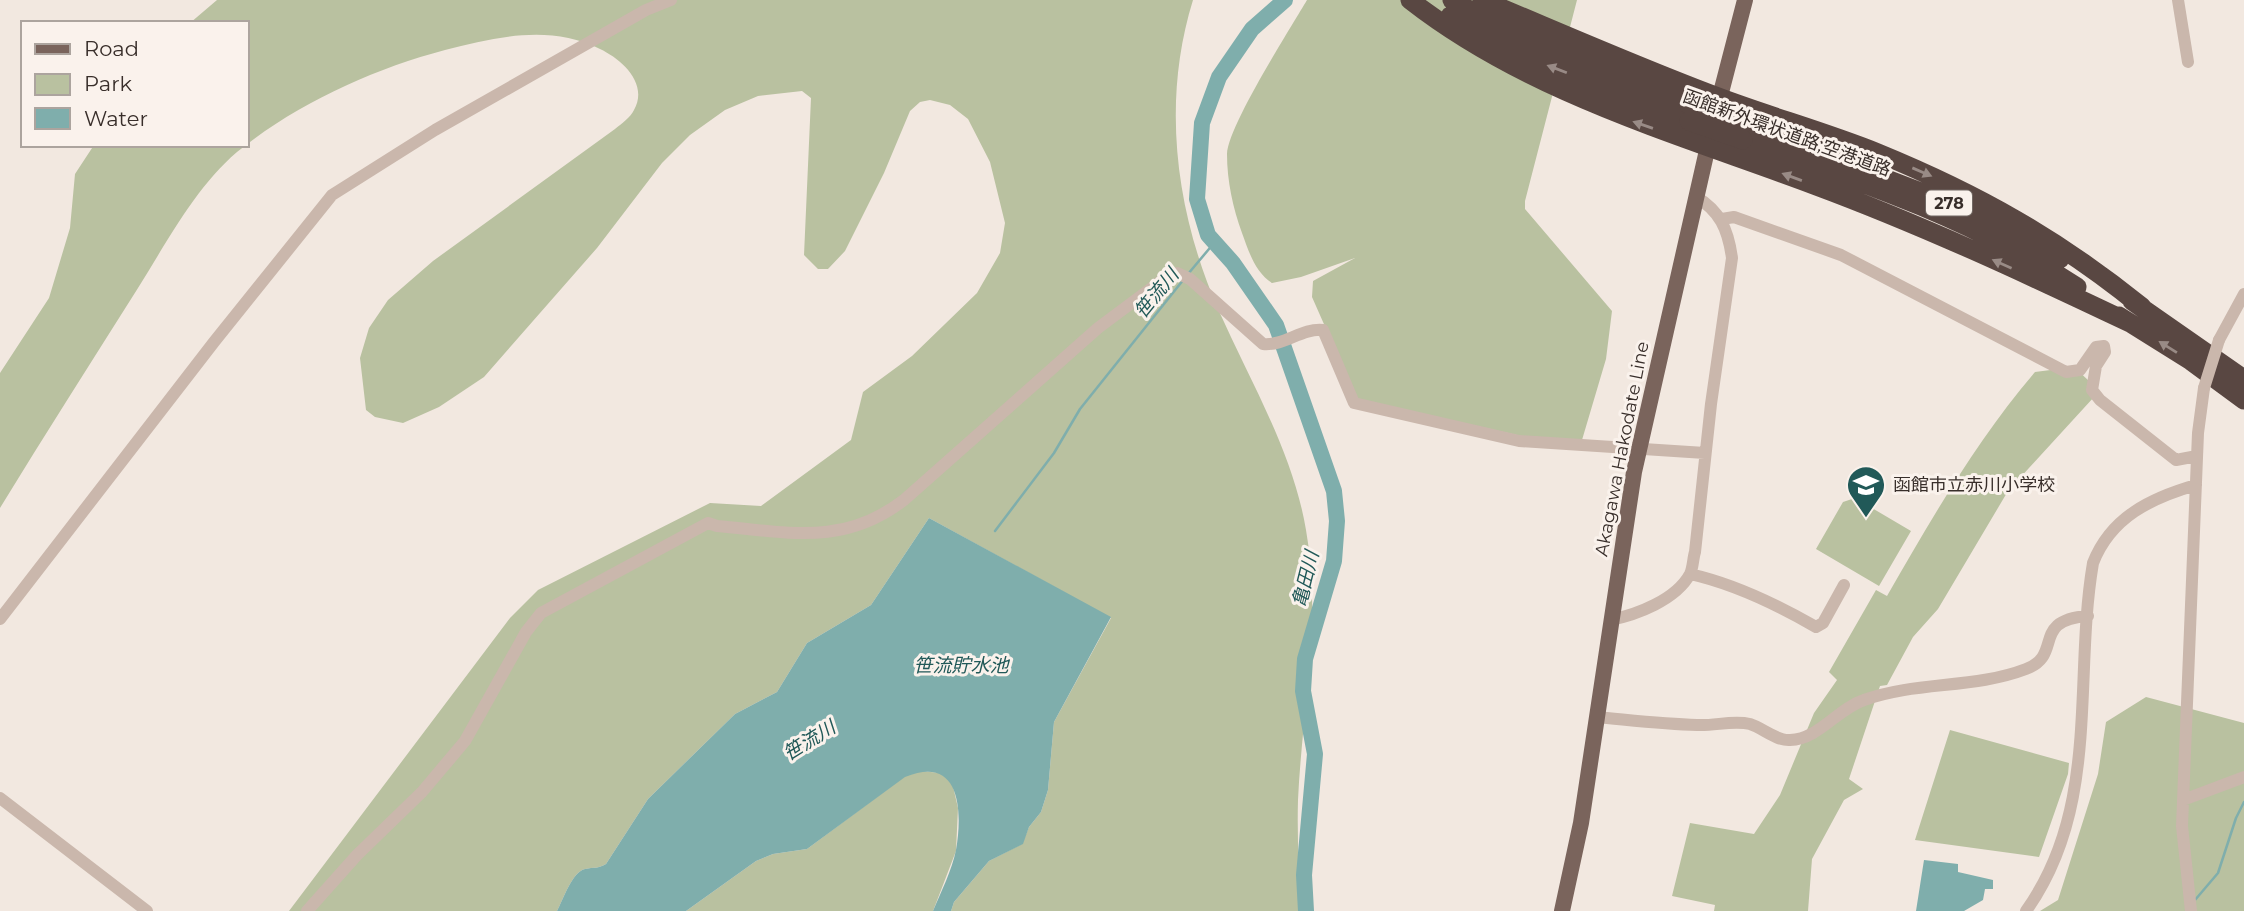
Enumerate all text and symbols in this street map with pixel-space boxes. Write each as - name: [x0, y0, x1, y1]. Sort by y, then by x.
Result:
- legend: [21, 21, 248, 147]
- text: Road: [84, 36, 139, 61]
- one-way arrow: [1546, 64, 1567, 75]
- text: Park: [84, 71, 132, 96]
- street label: 函館新外環状道路;空港道路: [1680, 85, 1894, 181]
- text: Water: [84, 106, 148, 131]
- one-way arrow: [1633, 119, 1654, 130]
- one-way arrow: [1912, 166, 1933, 177]
- one-way arrow: [1781, 171, 1802, 182]
- road number: 278: [1926, 190, 1972, 216]
- one-way arrow: [1991, 258, 2012, 269]
- water label: 笹流川: [1130, 262, 1185, 323]
- street label: Akagawa Hakodate Line: [1590, 340, 1654, 558]
- one-way arrow: [2158, 340, 2178, 353]
- school or university icon: 函館市立赤川小学校: [1845, 464, 1887, 519]
- place label: 函館市立赤川小学校: [1893, 474, 2055, 496]
- water label: 亀田川: [1287, 547, 1324, 610]
- water label: 笹流貯水池: [913, 654, 1010, 677]
- water label: 笹流川: [779, 715, 841, 765]

